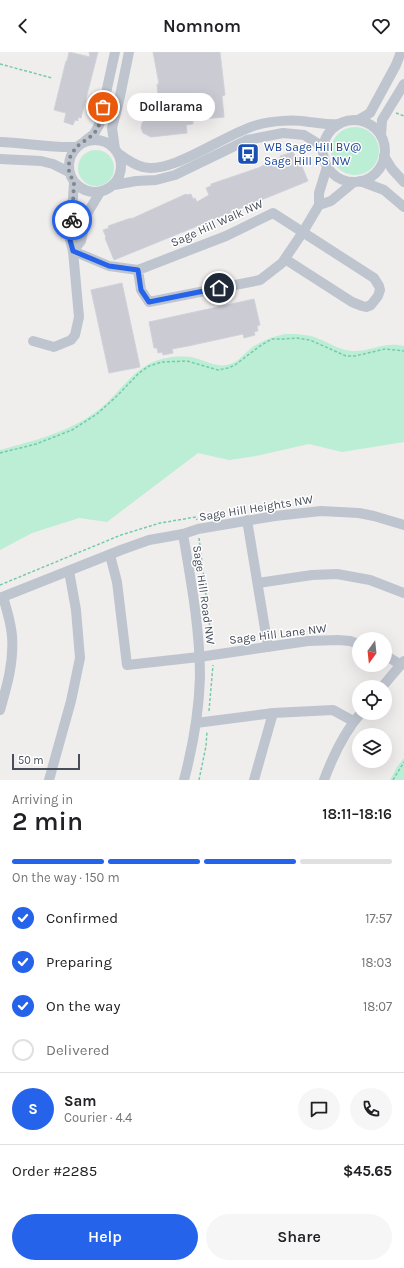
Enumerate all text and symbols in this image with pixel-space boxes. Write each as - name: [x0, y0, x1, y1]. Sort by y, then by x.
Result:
- icon: back: [12, 15, 34, 37]
- text: Nomnom: [163, 15, 241, 37]
- icon: heart: [370, 15, 392, 37]
- pin: [86, 90, 120, 124]
- callout: Dollarama: [127, 93, 215, 121]
- icon: bag: [92, 96, 114, 118]
- text: Dollarama: [139, 99, 203, 114]
- place label: WB Sage Hill BV@ Sage Hill PS NW: [264, 140, 361, 168]
- bus stop icon: WB Sage Hill BV@ Sage Hill PS NW: [235, 141, 261, 167]
- street label: Sage Hill Walk NW: [169, 196, 266, 250]
- courier: [52, 200, 92, 240]
- icon: bike: [61, 209, 83, 231]
- pin: [202, 271, 236, 305]
- icon: home: [208, 277, 230, 299]
- street label: Sage Hill Heights NW: [198, 492, 314, 524]
- street label: Sage Hill Road NW: [190, 544, 218, 646]
- street label: Sage Hill Lane NW: [228, 621, 328, 647]
- north arrow: [352, 632, 392, 672]
- map controls: [352, 632, 392, 768]
- button: locate: [352, 680, 392, 720]
- button: layers: [352, 728, 392, 768]
- scale bar: [12, 752, 80, 771]
- text: 50 m: [18, 754, 44, 767]
- text: Arriving in: [12, 792, 73, 807]
- text: 18:11–18:16: [322, 805, 392, 823]
- text: 2 min: [12, 806, 83, 837]
- text: On the way · 150 m: [12, 870, 120, 885]
- icon: check: [12, 907, 34, 929]
- text: Confirmed: [46, 909, 118, 927]
- text: 17:57: [365, 911, 392, 926]
- icon: check: [12, 951, 34, 973]
- text: Preparing: [46, 953, 112, 971]
- text: 18:03: [361, 955, 392, 970]
- icon: check: [12, 995, 34, 1017]
- text: On the way: [46, 997, 120, 1015]
- text: 18:07: [363, 999, 392, 1014]
- text: Delivered: [46, 1041, 110, 1059]
- button: chat: [298, 1088, 340, 1130]
- button: phone: [350, 1088, 392, 1130]
- text: Sam: [64, 1092, 97, 1110]
- text: S: [28, 1100, 38, 1118]
- text: Courier · 4.4: [64, 1110, 132, 1125]
- text: Order #2285: [12, 1162, 97, 1180]
- text: $45.65: [343, 1162, 392, 1180]
- button: Help: [12, 1214, 198, 1260]
- button: Share: [206, 1214, 392, 1260]

